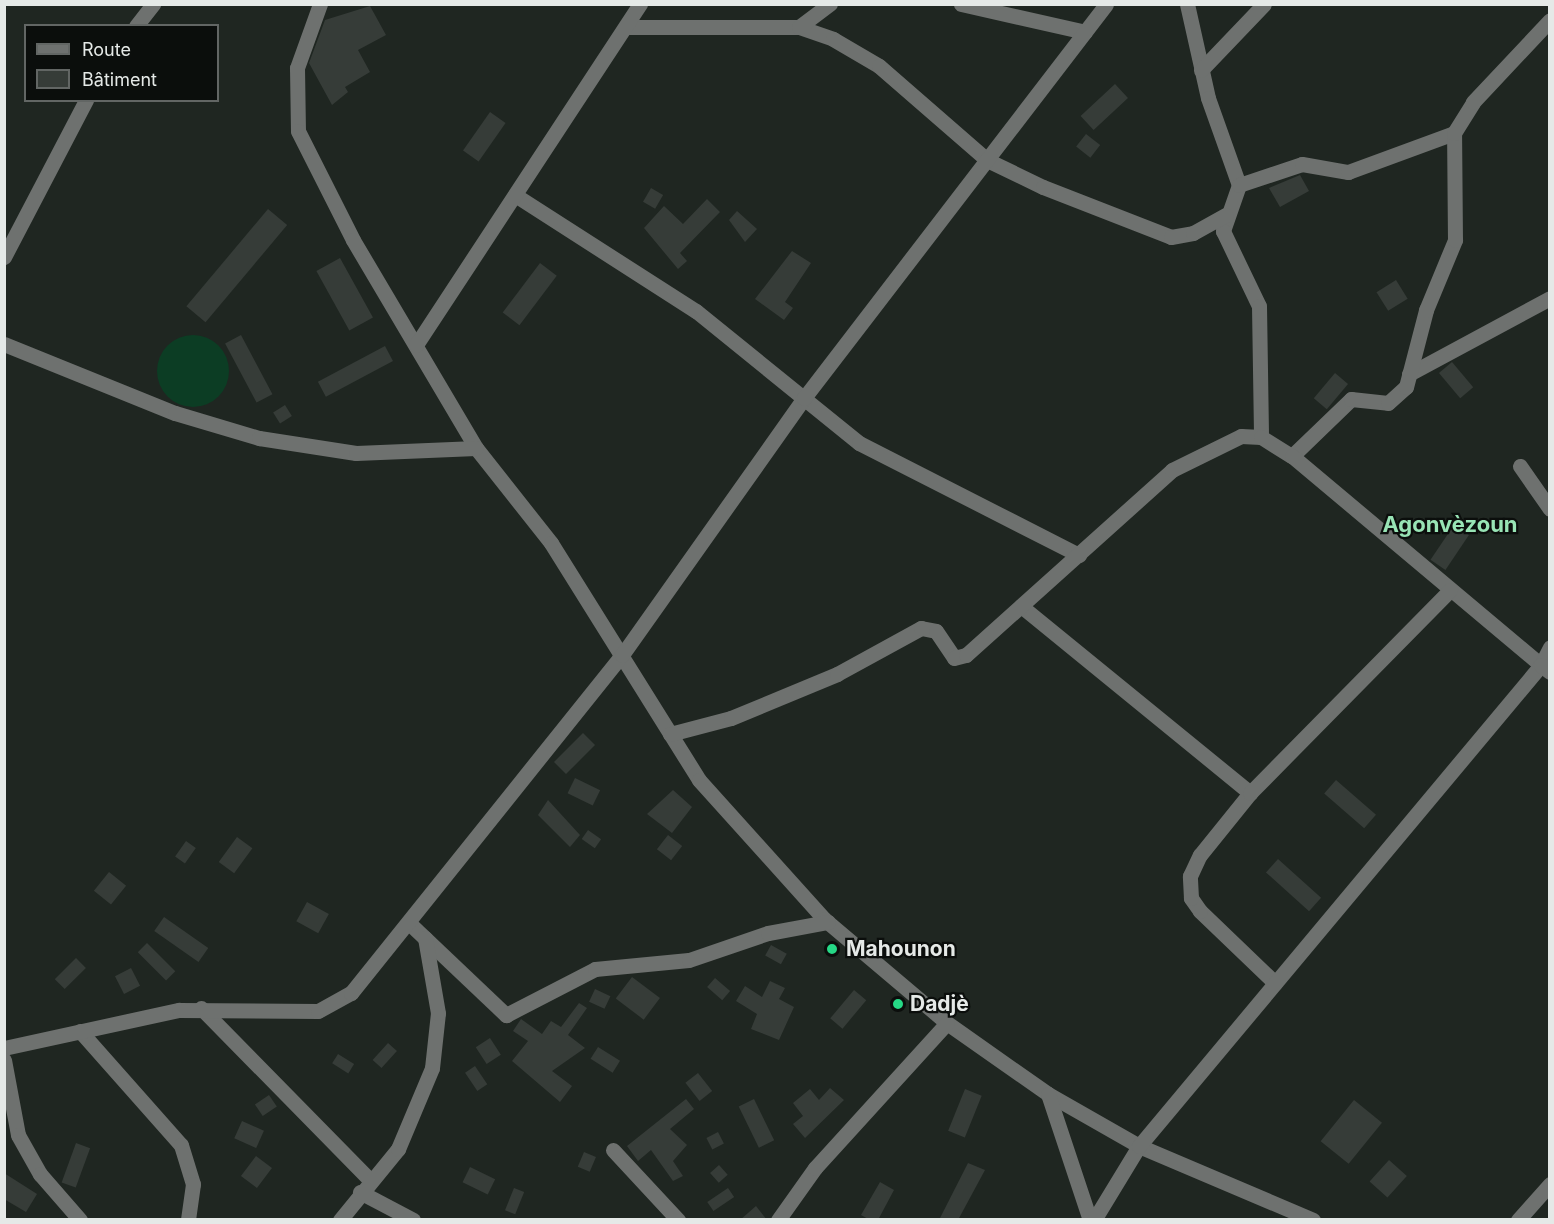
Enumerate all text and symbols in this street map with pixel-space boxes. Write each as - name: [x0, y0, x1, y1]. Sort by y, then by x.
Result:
- legend: [24, 24, 219, 102]
- text: Route: [82, 39, 131, 60]
- text: Bâtiment: [82, 69, 157, 90]
- district label: Agonvèzoun: [1382, 512, 1518, 538]
- place label: Mahounon: [846, 936, 956, 962]
- marker: Mahounon: [823, 940, 841, 958]
- place label: Dadjè: [910, 991, 969, 1017]
- marker: Dadjè: [891, 997, 905, 1011]

